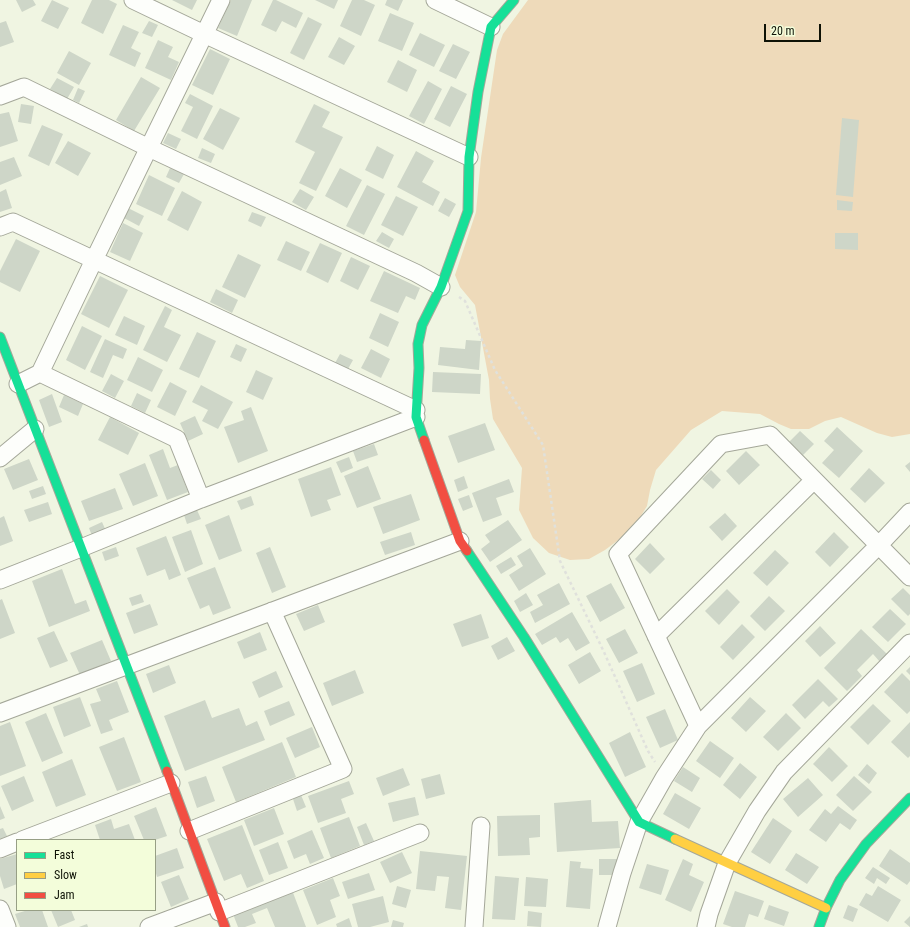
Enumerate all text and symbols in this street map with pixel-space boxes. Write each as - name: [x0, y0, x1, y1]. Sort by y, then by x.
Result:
- scale bar: [766, 16, 823, 42]
- text: 20 m: [771, 24, 795, 38]
- legend: [16, 839, 156, 911]
- text: Fast: [54, 848, 74, 862]
- text: Slow: [54, 868, 77, 882]
- text: Jam: [54, 888, 75, 902]

